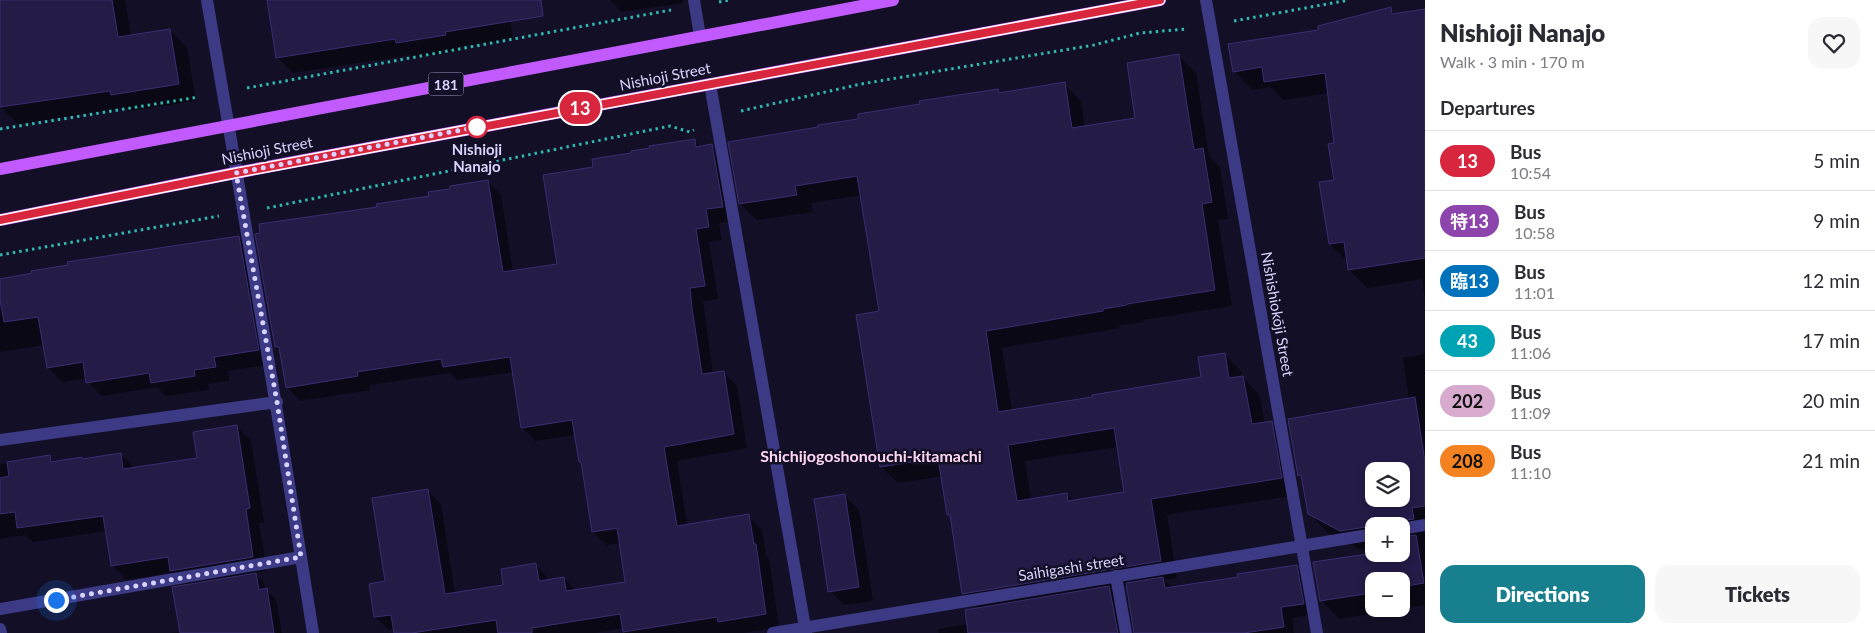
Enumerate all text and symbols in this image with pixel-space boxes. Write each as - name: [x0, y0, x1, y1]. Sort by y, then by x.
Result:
- button: heart: [1808, 17, 1860, 69]
- text: Nishioji Nanajo: [1440, 18, 1605, 47]
- text: Walk · 3 min · 170 m: [1440, 52, 1585, 71]
- street label: Nishioji Street: [618, 58, 713, 94]
- road number: 181: [428, 72, 464, 96]
- line badge: 13: [558, 92, 602, 124]
- text: Departures: [1440, 96, 1535, 119]
- text: 13: [570, 97, 590, 119]
- marker: Nishioji Nanajo: [466, 116, 488, 138]
- street label: Nishioji Street: [220, 132, 315, 168]
- place label: Nishioji Nanajo: [452, 140, 502, 175]
- text: Bus: [1510, 140, 1541, 163]
- text: 5 min: [1813, 149, 1860, 172]
- text: 13: [1457, 150, 1478, 172]
- text: 10:54: [1510, 163, 1551, 182]
- text: Bus: [1514, 200, 1545, 223]
- text: 9 min: [1813, 209, 1860, 232]
- text: 特13: [1450, 210, 1489, 232]
- text: 10:58: [1514, 223, 1555, 242]
- street label: Nishishiokōji Street: [1258, 250, 1298, 379]
- text: Bus: [1514, 260, 1545, 283]
- text: 12 min: [1802, 269, 1860, 292]
- text: 臨13: [1450, 270, 1489, 292]
- text: 11:01: [1514, 283, 1555, 302]
- text: Bus: [1510, 320, 1541, 343]
- text: 17 min: [1802, 329, 1860, 352]
- text: 43: [1457, 330, 1478, 352]
- text: 11:06: [1510, 343, 1551, 362]
- text: Bus: [1510, 380, 1541, 403]
- text: 20 min: [1802, 389, 1860, 412]
- text: 202: [1452, 390, 1483, 412]
- text: 11:09: [1510, 403, 1551, 422]
- text: Bus: [1510, 440, 1541, 463]
- district label: Shichijogoshonouchi-kitamachi: [760, 446, 982, 465]
- text: 21 min: [1802, 449, 1860, 472]
- text: 208: [1452, 450, 1483, 472]
- map controls: [1365, 462, 1410, 617]
- button: layers: [1365, 462, 1410, 507]
- text: 11:10: [1510, 463, 1551, 482]
- button: +: [1365, 517, 1410, 562]
- street label: Saihigashi street: [1017, 550, 1126, 584]
- button: Directions: [1440, 565, 1645, 623]
- button: Tickets: [1655, 565, 1860, 623]
- button: −: [1365, 572, 1410, 617]
- your location: [44, 588, 69, 613]

